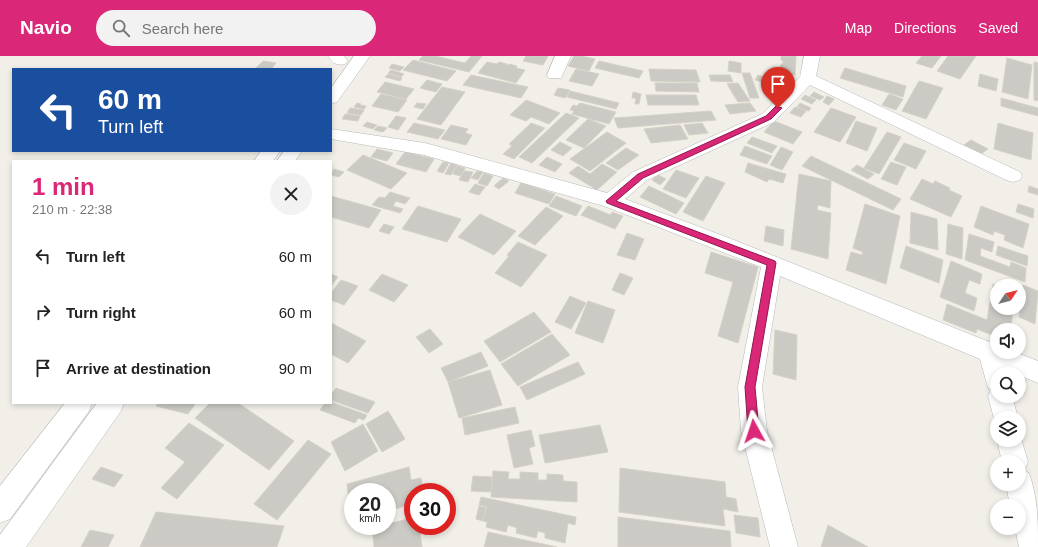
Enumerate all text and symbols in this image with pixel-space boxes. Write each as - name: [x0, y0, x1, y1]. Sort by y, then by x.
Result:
- search box: [96, 10, 376, 46]
- text: Navio: [20, 17, 72, 38]
- icon: search: [110, 17, 132, 39]
- text: Search here: [142, 20, 223, 37]
- text: Map: [845, 20, 872, 36]
- text: Directions: [894, 20, 956, 36]
- text: Saved: [978, 20, 1018, 36]
- pin: [761, 67, 795, 108]
- icon: arrive: [767, 73, 789, 95]
- icon: left: [32, 84, 84, 136]
- text: 60 m: [98, 84, 162, 115]
- text: Turn left: [98, 117, 163, 137]
- text: 1 min: [32, 173, 95, 200]
- button: close: [270, 173, 312, 215]
- text: 210 m · 22:38: [32, 202, 112, 217]
- icon: left: [32, 245, 54, 267]
- text: Turn left: [66, 248, 125, 265]
- text: 60 m: [279, 248, 312, 265]
- north arrow: [990, 279, 1026, 315]
- map controls: [990, 279, 1026, 535]
- icon: right: [32, 301, 54, 323]
- text: Turn right: [66, 304, 136, 321]
- text: 60 m: [279, 304, 312, 321]
- button: sound: [990, 323, 1026, 359]
- icon: arrive: [32, 357, 54, 379]
- text: Arrive at destination: [66, 360, 211, 377]
- text: 90 m: [279, 360, 312, 377]
- button: search: [990, 367, 1026, 403]
- position arrow: [733, 410, 775, 452]
- button: layers: [990, 411, 1026, 447]
- button: +: [990, 455, 1026, 491]
- speed limit sign: 30: [404, 483, 456, 535]
- text: 20: [359, 493, 381, 515]
- button: −: [990, 499, 1026, 535]
- text: km/h: [359, 513, 381, 524]

